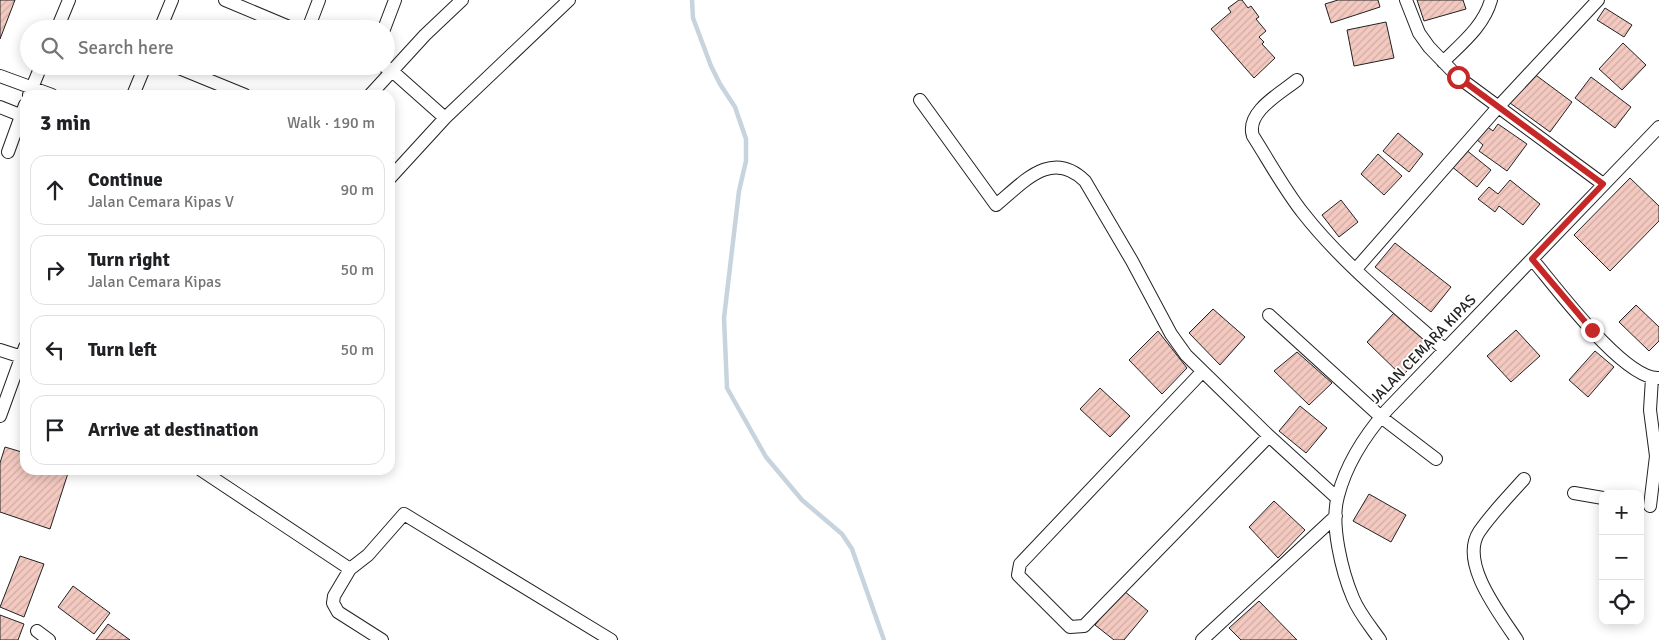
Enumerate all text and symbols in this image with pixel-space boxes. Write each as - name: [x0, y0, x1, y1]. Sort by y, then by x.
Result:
- search box: [20, 20, 395, 75]
- icon: search: [38, 34, 66, 62]
- text: Search here: [78, 36, 174, 60]
- route start: [1447, 66, 1470, 89]
- text: 3 min: [40, 110, 91, 136]
- text: Walk · 190 m: [287, 113, 375, 133]
- text: Continue: [88, 168, 163, 192]
- icon: ahead: [41, 176, 69, 204]
- text: 90 m: [340, 180, 374, 200]
- text: Jalan Cemara Kipas V: [88, 192, 234, 212]
- text: Turn right: [88, 248, 170, 272]
- icon: right: [41, 256, 69, 284]
- text: 50 m: [340, 260, 374, 280]
- text: Jalan Cemara Kipas: [88, 272, 221, 292]
- street label: JALAN CEMARA KIPAS: [1366, 291, 1480, 407]
- route end: [1581, 319, 1604, 342]
- icon: left: [41, 336, 69, 364]
- text: Turn left: [88, 338, 157, 362]
- text: 50 m: [340, 340, 374, 360]
- icon: arrive: [41, 416, 69, 444]
- text: Arrive at destination: [88, 418, 259, 442]
- map controls: [1599, 490, 1644, 625]
- button: +: [1599, 490, 1644, 535]
- button: −: [1599, 535, 1644, 580]
- button: locate: [1599, 580, 1644, 625]

